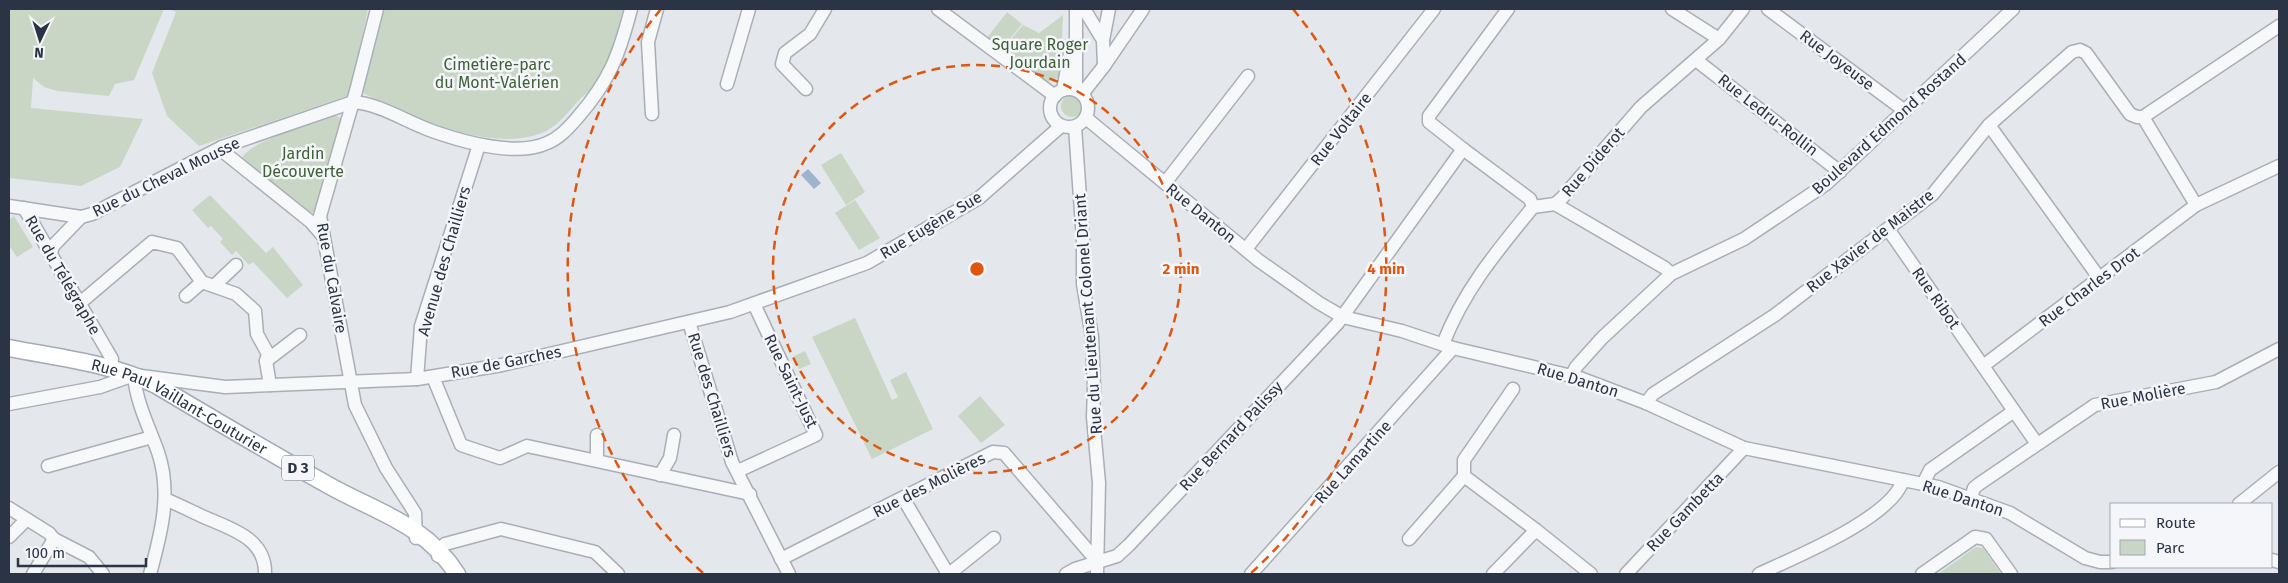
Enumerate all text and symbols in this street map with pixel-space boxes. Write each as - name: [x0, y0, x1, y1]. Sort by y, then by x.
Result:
- north arrow: [15, 15, 65, 65]
- street label: Rue Joyeuse: [1796, 26, 1878, 94]
- park label: Square Roger Jourdain: [992, 35, 1089, 72]
- text: N: [34, 44, 44, 61]
- street label: Boulevard Edmond Rostand: [1808, 50, 1970, 198]
- park label: Cimetière-parc du Mont-Valérien: [435, 55, 559, 92]
- street label: Rue Ledru-Rollin: [1714, 70, 1822, 160]
- street label: Rue Voltaire: [1306, 89, 1376, 169]
- street label: Rue Diderot: [1558, 123, 1628, 201]
- street label: Rue du Cheval Mousse: [89, 133, 243, 221]
- park label: Jardin Découverte: [262, 144, 344, 181]
- street label: Rue Danton: [1162, 179, 1240, 247]
- street label: Avenue des Chailliers: [414, 184, 474, 338]
- street label: Rue Xavier de Maistre: [1803, 185, 1937, 297]
- street label: Rue Eugène Sue: [877, 187, 985, 263]
- street label: Rue du Lieutenant Colonel Driant: [1070, 193, 1106, 435]
- street label: Rue du Télégraphe: [21, 212, 105, 338]
- street label: Rue du Calvaire: [313, 221, 351, 335]
- street label: Rue Charles Drot: [2035, 243, 2143, 331]
- centre of rings: [968, 260, 986, 278]
- text: 2 min: [1163, 260, 1199, 278]
- text: 4 min: [1367, 260, 1405, 278]
- street label: Rue Ribot: [1908, 264, 1964, 333]
- street label: Rue des Chailliers: [684, 330, 740, 460]
- street label: Rue Saint-Just: [760, 331, 822, 431]
- street label: Rue de Garches: [449, 342, 563, 382]
- street label: Rue Paul Vaillant-Couturier: [89, 354, 272, 459]
- street label: Rue Danton: [1535, 359, 1621, 401]
- street label: Rue Bernard Palissy: [1175, 377, 1287, 495]
- street label: Rue Molière: [2099, 378, 2187, 414]
- street label: Rue Lamartine: [1311, 416, 1395, 508]
- street label: Rue des Molières: [870, 448, 988, 522]
- road number: D 3: [282, 456, 314, 480]
- street label: Rue Gambetta: [1642, 468, 1728, 556]
- street label: Rue Danton: [1920, 476, 2006, 520]
- legend: [2110, 503, 2273, 568]
- text: Route: [2156, 514, 2196, 532]
- scale bar: [18, 536, 145, 568]
- text: Parc: [2156, 539, 2185, 557]
- text: 100 m: [25, 544, 65, 562]

